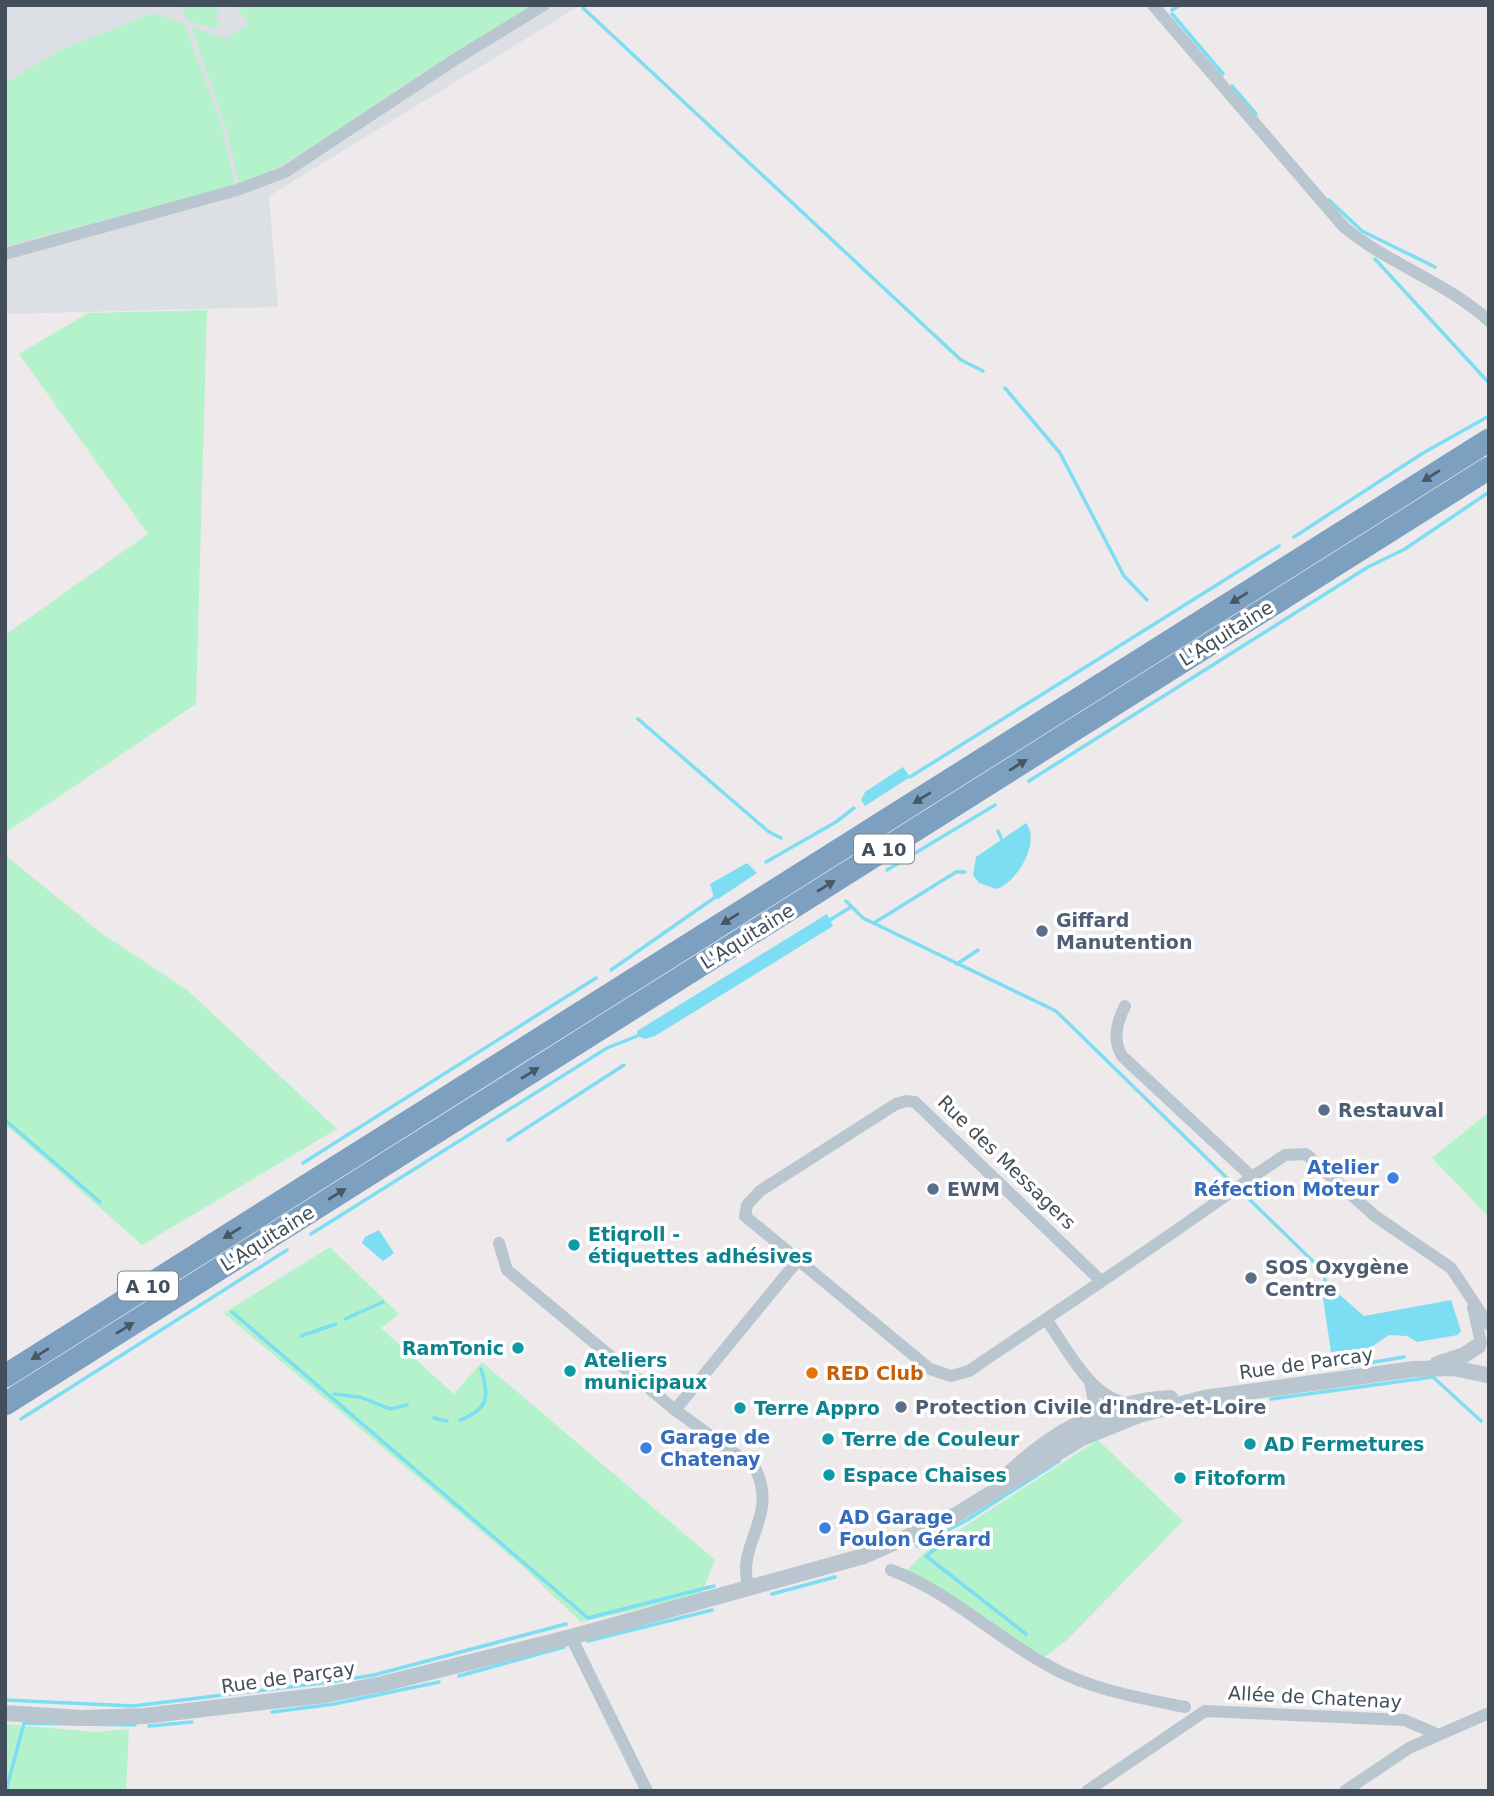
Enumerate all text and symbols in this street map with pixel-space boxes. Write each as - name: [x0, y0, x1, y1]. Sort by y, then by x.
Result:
- one-way arrow: [1421, 470, 1441, 483]
- one-way arrow: [1229, 591, 1248, 604]
- street label: L'Aquitaine: [1175, 596, 1277, 670]
- one-way arrow: [1008, 758, 1028, 771]
- one-way arrow: [912, 791, 932, 804]
- road number: A 10: [854, 834, 914, 864]
- one-way arrow: [816, 880, 835, 893]
- street label: L'Aquitaine: [696, 899, 798, 973]
- place label: Giffard Manutention: [1056, 909, 1192, 953]
- one-way arrow: [720, 912, 739, 925]
- marker: Giffard Manutention: [1034, 923, 1050, 939]
- one-way arrow: [520, 1067, 539, 1080]
- street label: Rue des Messagers: [934, 1091, 1080, 1233]
- place label: Restauval: [1338, 1099, 1444, 1121]
- marker: Restauval: [1316, 1102, 1332, 1118]
- place label: Atelier Réfection Moteur: [1193, 1156, 1380, 1200]
- marker: Atelier Réfection Moteur: [1385, 1170, 1401, 1186]
- place label: EWM: [947, 1178, 1000, 1200]
- marker: EWM: [925, 1181, 941, 1197]
- one-way arrow: [328, 1188, 347, 1201]
- street label: L'Aquitaine: [216, 1201, 318, 1275]
- place label: Etiqroll - étiquettes adhésives: [588, 1223, 813, 1267]
- one-way arrow: [223, 1226, 241, 1240]
- marker: Etiqroll - étiquettes adhésives: [566, 1237, 582, 1253]
- place label: SOS Oxygène Centre: [1265, 1256, 1409, 1300]
- marker: SOS Oxygène Centre: [1243, 1270, 1259, 1286]
- road number: A 10: [118, 1272, 178, 1301]
- one-way arrow: [115, 1322, 135, 1335]
- place label: RamTonic: [402, 1337, 504, 1359]
- marker: RamTonic: [510, 1340, 526, 1356]
- street label: Rue de Parcay: [1238, 1343, 1374, 1383]
- one-way arrow: [30, 1348, 49, 1361]
- place label: Ateliers municipaux: [584, 1349, 707, 1393]
- place label: RED Club: [826, 1362, 924, 1384]
- marker: Ateliers municipaux: [562, 1363, 578, 1379]
- marker: RED Club: [804, 1365, 820, 1381]
- place label: Protection Civile d'Indre-et-Loire: [915, 1396, 1266, 1418]
- place label: Terre Appro: [754, 1397, 880, 1419]
- marker: Protection Civile d'Indre-et-Loire: [893, 1399, 909, 1415]
- marker: Terre Appro: [732, 1400, 748, 1416]
- place label: Garage de Chatenay: [660, 1426, 770, 1470]
- place label: Terre de Couleur: [842, 1428, 1020, 1450]
- marker: Terre de Couleur: [820, 1431, 836, 1447]
- place label: AD Fermetures: [1264, 1433, 1424, 1455]
- marker: AD Fermetures: [1242, 1436, 1258, 1452]
- marker: Garage de Chatenay: [638, 1440, 654, 1456]
- place label: Espace Chaises: [843, 1464, 1007, 1486]
- marker: Espace Chaises: [821, 1467, 837, 1483]
- place label: Fitoform: [1194, 1467, 1286, 1489]
- marker: Fitoform: [1172, 1470, 1188, 1486]
- place label: AD Garage Foulon Gérard: [839, 1506, 991, 1550]
- marker: AD Garage Foulon Gérard: [817, 1520, 833, 1536]
- street label: Rue de Parçay: [220, 1657, 356, 1697]
- street label: Allée de Chatenay: [1228, 1681, 1402, 1713]

